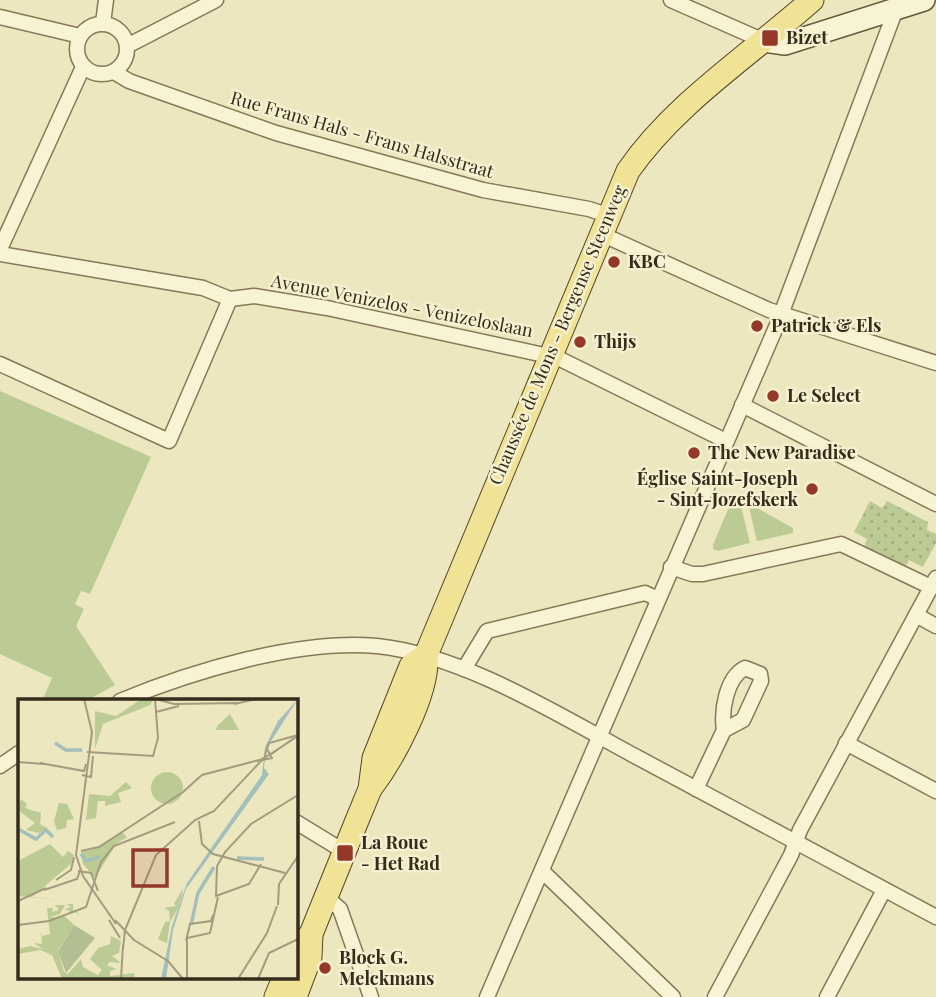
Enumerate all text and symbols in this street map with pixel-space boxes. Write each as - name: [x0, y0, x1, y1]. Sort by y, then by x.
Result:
- place label: Bizet: [786, 25, 828, 49]
- marker: Bizet: [760, 28, 780, 48]
- street label: Rue Frans Hals - Frans Halsstraat: [228, 85, 497, 183]
- street label: Chaussée de Mons - Bergense Steenweg: [483, 181, 632, 488]
- place label: KBC: [628, 249, 666, 273]
- marker: KBC: [606, 254, 622, 270]
- street label: Avenue Venizelos - Venizeloslaan: [268, 268, 535, 342]
- place label: Patrick & Els: [771, 313, 881, 337]
- marker: Patrick & Els: [749, 318, 765, 334]
- place label: Thijs: [594, 329, 636, 353]
- marker: Thijs: [572, 334, 588, 350]
- place label: Le Select: [787, 383, 861, 407]
- marker: Le Select: [765, 388, 781, 404]
- place label: The New Paradise: [708, 440, 856, 464]
- marker: The New Paradise: [686, 445, 702, 461]
- place label: Église Saint-Joseph - Sint-Jozefskerk: [637, 466, 798, 511]
- marker: Église Saint-Joseph - Sint-Jozefskerk: [804, 481, 820, 497]
- inset map: [18, 699, 298, 979]
- place label: La Roue - Het Rad: [361, 830, 440, 875]
- marker: La Roue - Het Rad: [335, 843, 355, 863]
- place label: Block G. Melckmans: [339, 945, 434, 990]
- marker: Block G. Melckmans: [317, 960, 333, 976]

